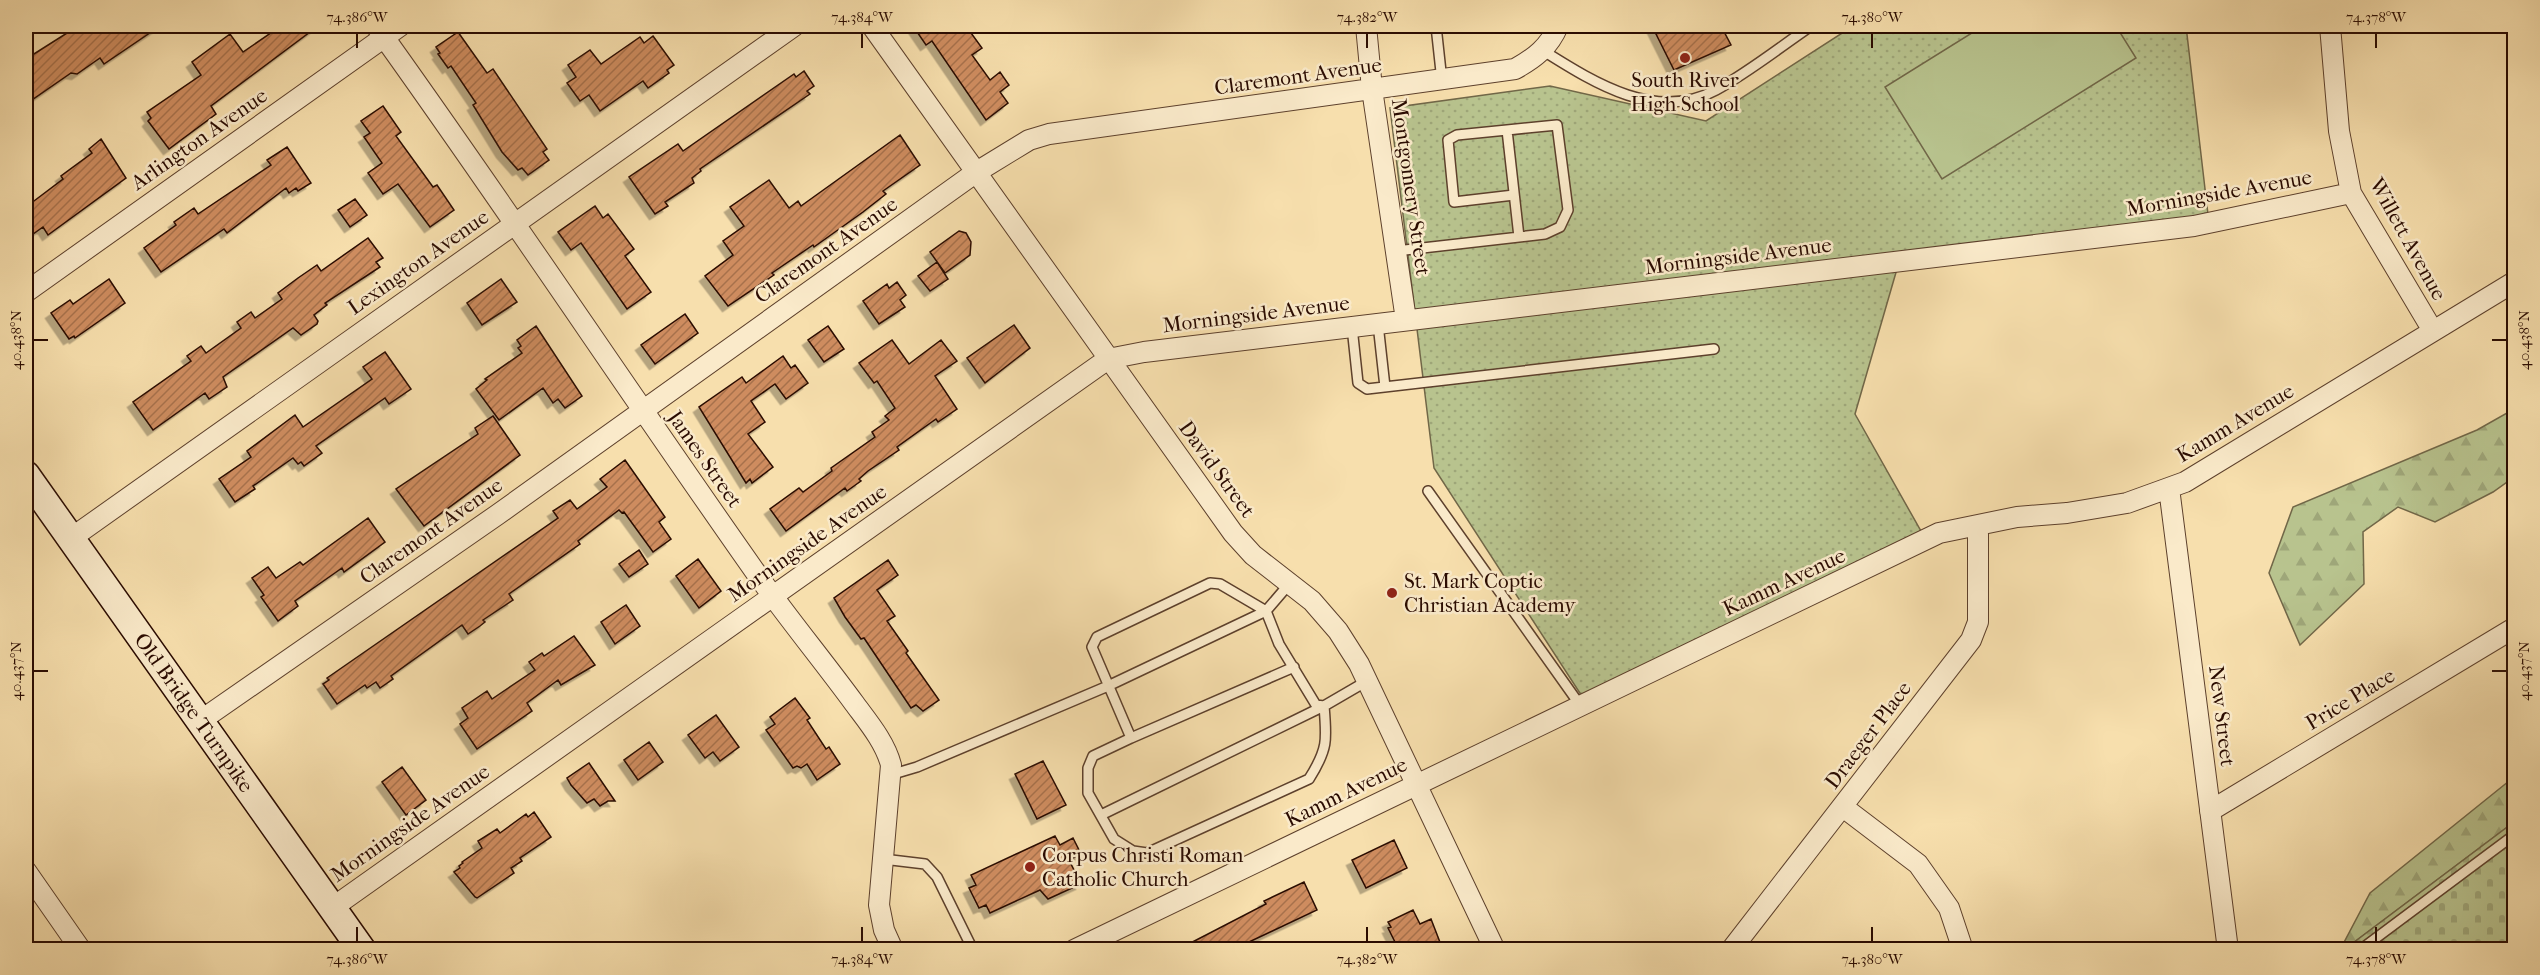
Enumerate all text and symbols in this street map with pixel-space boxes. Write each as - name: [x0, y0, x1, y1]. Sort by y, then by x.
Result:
- text: 74.386°W: [327, 8, 389, 26]
- text: 74.384°W: [831, 8, 894, 26]
- text: 74.382°W: [1337, 8, 1399, 26]
- text: 74.380°W: [1841, 8, 1904, 26]
- text: 74.378°W: [2346, 8, 2407, 26]
- marker: South River High School: [1678, 51, 1692, 65]
- street label: Claremont Avenue: [1213, 52, 1383, 100]
- place label: South River High School: [1631, 68, 1740, 116]
- street label: Arlington Avenue: [126, 83, 272, 195]
- street label: Montgomery Street: [1387, 97, 1435, 278]
- street label: Morningside Avenue: [2124, 165, 2314, 221]
- street label: Willett Avenue: [2364, 173, 2451, 304]
- street label: Claremont Avenue: [750, 192, 902, 308]
- street label: Lexington Avenue: [343, 204, 493, 320]
- street label: Morningside Avenue: [1643, 233, 1833, 279]
- street label: Morningside Avenue: [1161, 291, 1351, 337]
- text: 40.438°N: [7, 309, 25, 370]
- text: 40.438°N: [2515, 309, 2533, 370]
- street label: Kamm Avenue: [2172, 379, 2298, 467]
- street label: James Street: [662, 404, 747, 512]
- street label: David Street: [1174, 416, 1260, 522]
- street label: Claremont Avenue: [355, 473, 507, 589]
- street label: Morningside Avenue: [723, 479, 891, 607]
- street label: Kamm Avenue: [1719, 543, 1849, 621]
- place label: St. Mark Coptic Christian Academy: [1404, 569, 1576, 617]
- marker: St. Mark Coptic Christian Academy: [1385, 586, 1399, 600]
- street label: Old Bridge Turnpike: [129, 628, 259, 797]
- text: 40.437°N: [7, 641, 25, 701]
- text: 40.437°N: [2515, 641, 2533, 701]
- street label: Price Place: [2301, 663, 2399, 735]
- street label: New Street: [2204, 664, 2240, 768]
- street label: Draeger Place: [1820, 677, 1916, 793]
- street label: Kamm Avenue: [1281, 752, 1411, 832]
- street label: Morningside Avenue: [326, 759, 494, 887]
- place label: Corpus Christi Roman Catholic Church: [1042, 843, 1243, 891]
- marker: Corpus Christi Roman Catholic Church: [1023, 860, 1037, 874]
- text: 74.386°W: [327, 950, 389, 968]
- text: 74.384°W: [831, 950, 894, 968]
- text: 74.382°W: [1337, 950, 1399, 968]
- text: 74.380°W: [1841, 950, 1904, 968]
- text: 74.378°W: [2346, 950, 2407, 968]

